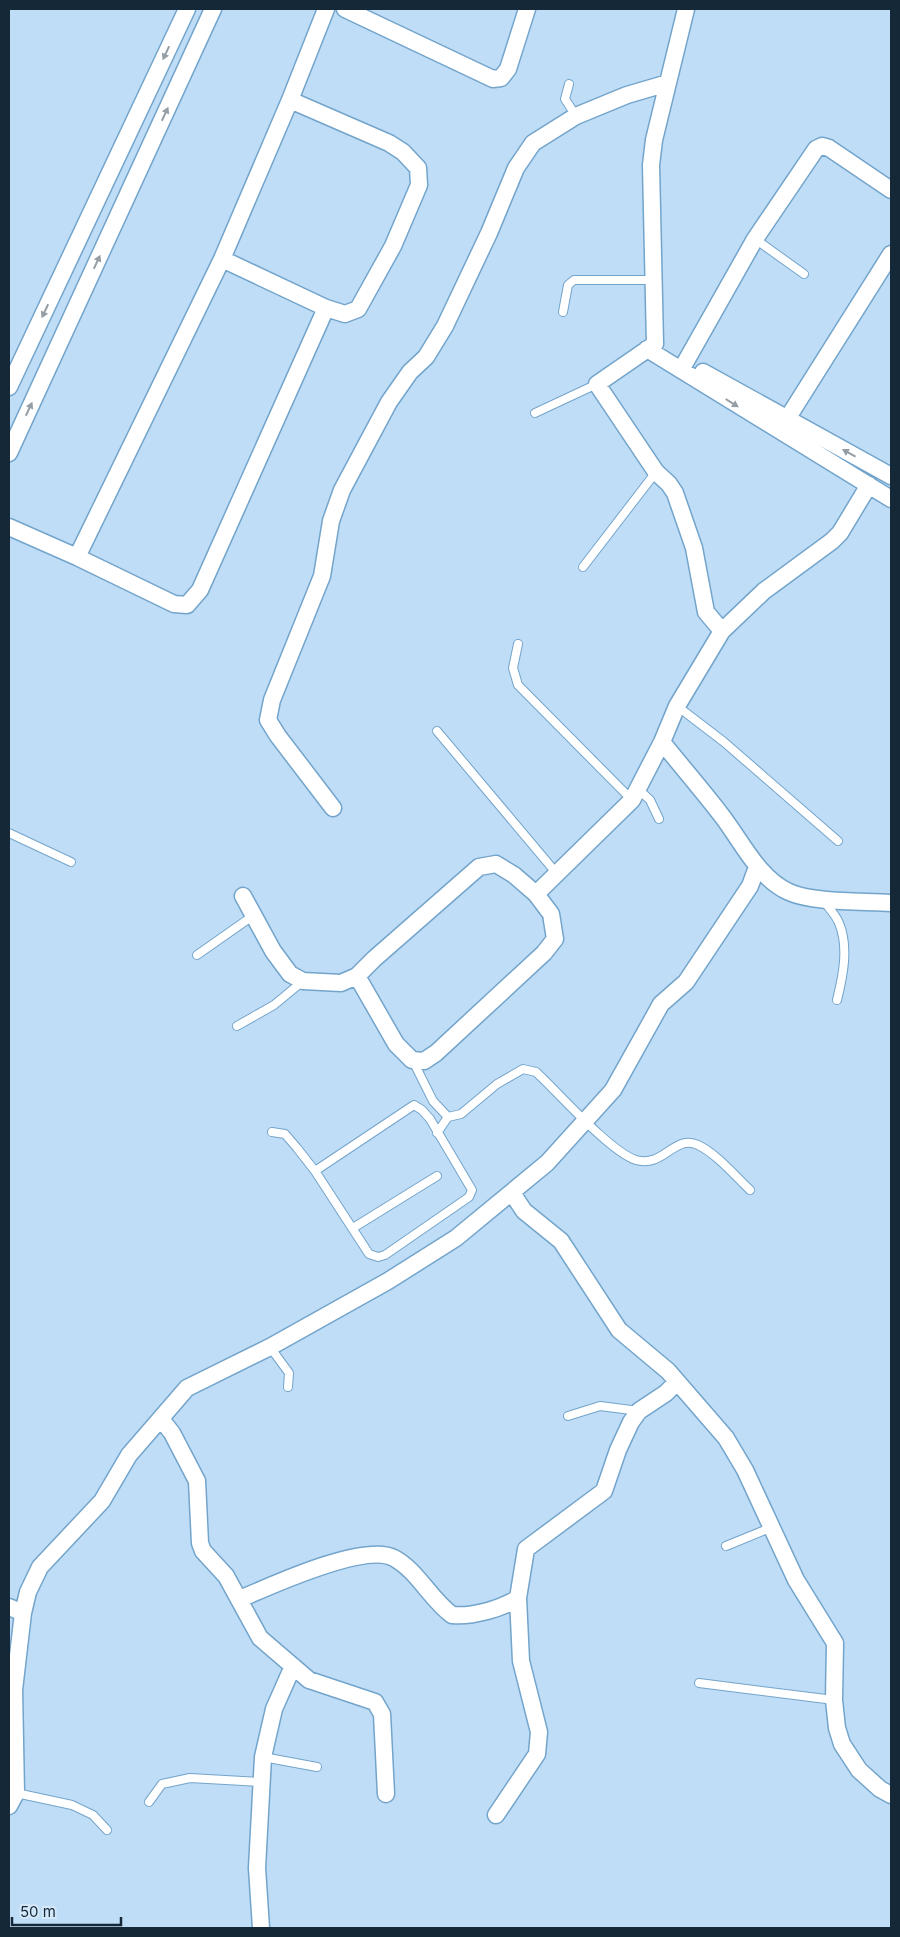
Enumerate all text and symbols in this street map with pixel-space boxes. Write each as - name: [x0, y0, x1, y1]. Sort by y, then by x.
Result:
- one-way arrow: [162, 46, 170, 60]
- one-way arrow: [162, 107, 170, 121]
- one-way arrow: [93, 254, 102, 269]
- one-way arrow: [40, 304, 48, 318]
- one-way arrow: [726, 398, 739, 408]
- one-way arrow: [25, 402, 33, 416]
- one-way arrow: [842, 448, 855, 457]
- scale bar: [12, 1894, 121, 1926]
- text: 50 m: [20, 1902, 56, 1921]

